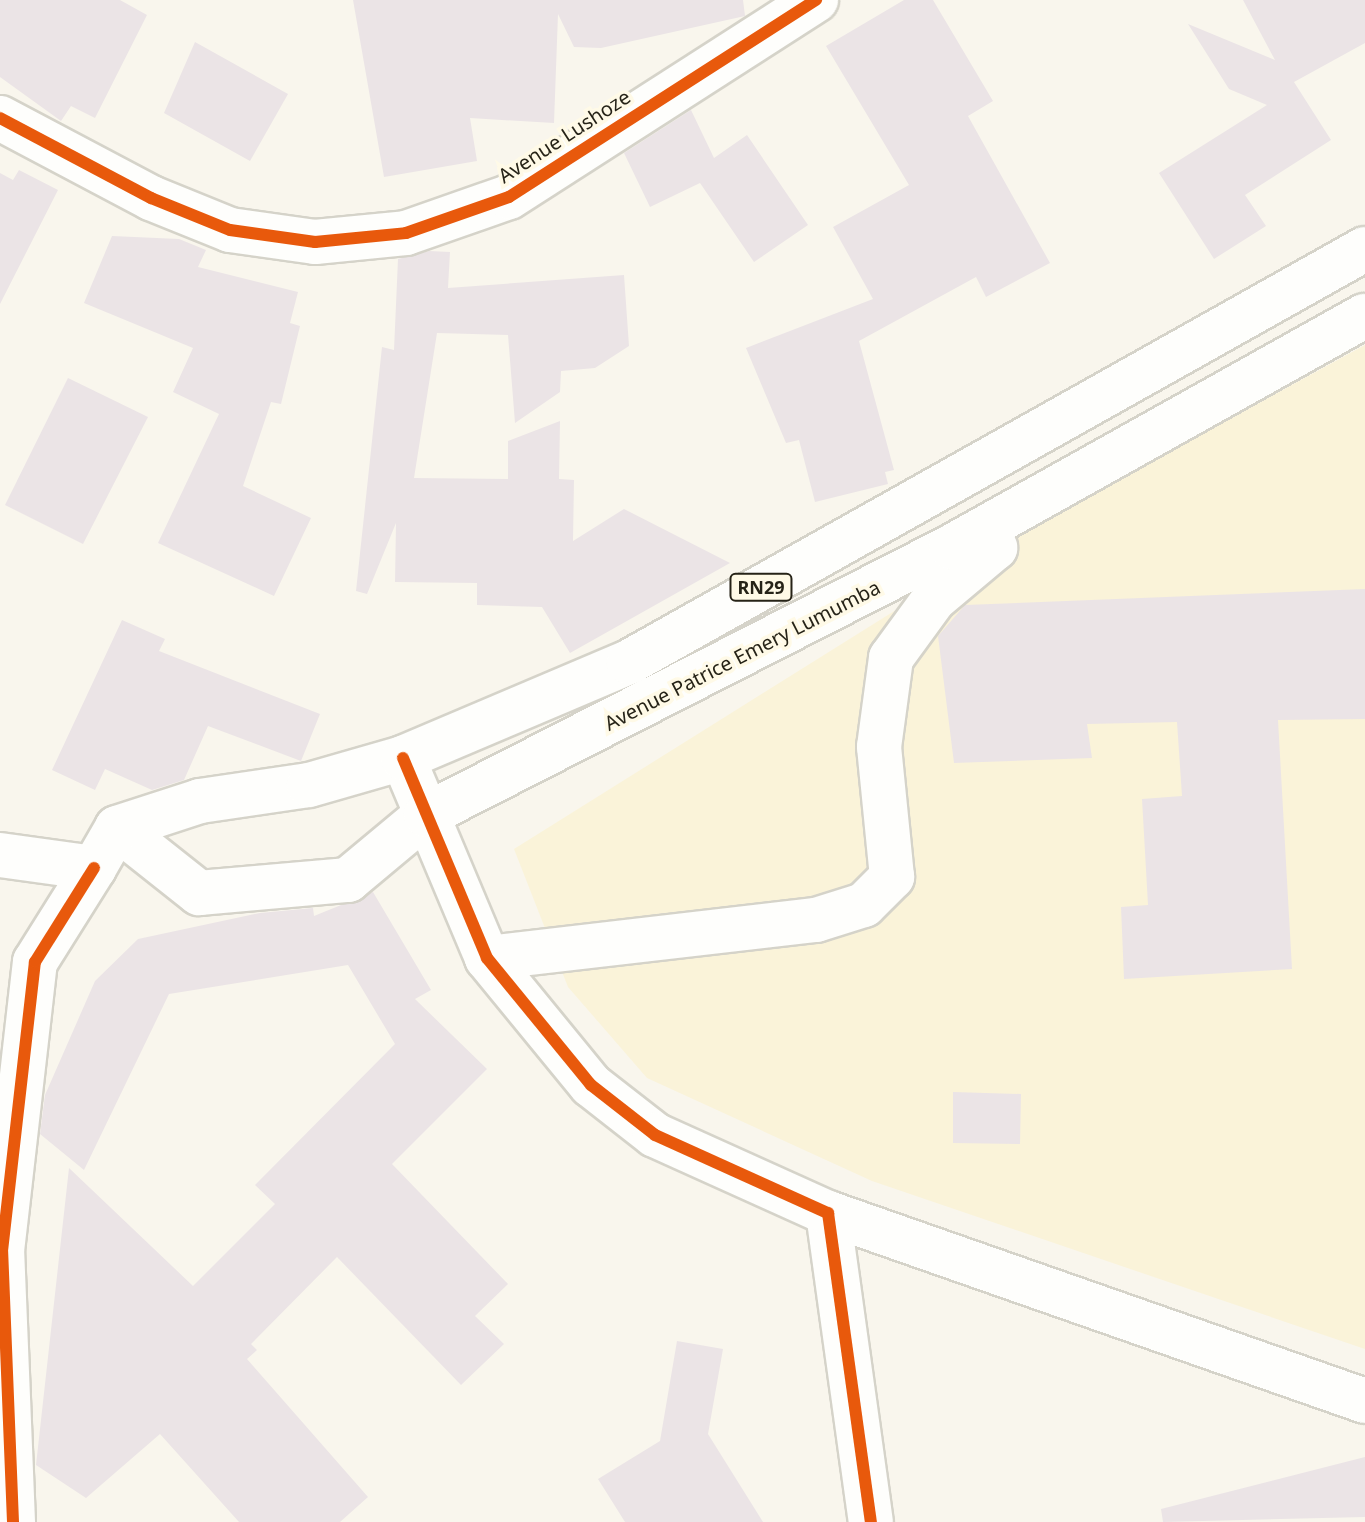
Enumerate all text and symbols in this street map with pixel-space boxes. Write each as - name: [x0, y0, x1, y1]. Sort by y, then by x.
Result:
- street label: Avenue Lushoze: [493, 84, 635, 188]
- road number: RN29: [729, 573, 793, 601]
- street label: Avenue Patrice Emery Lumumba: [600, 575, 884, 735]

